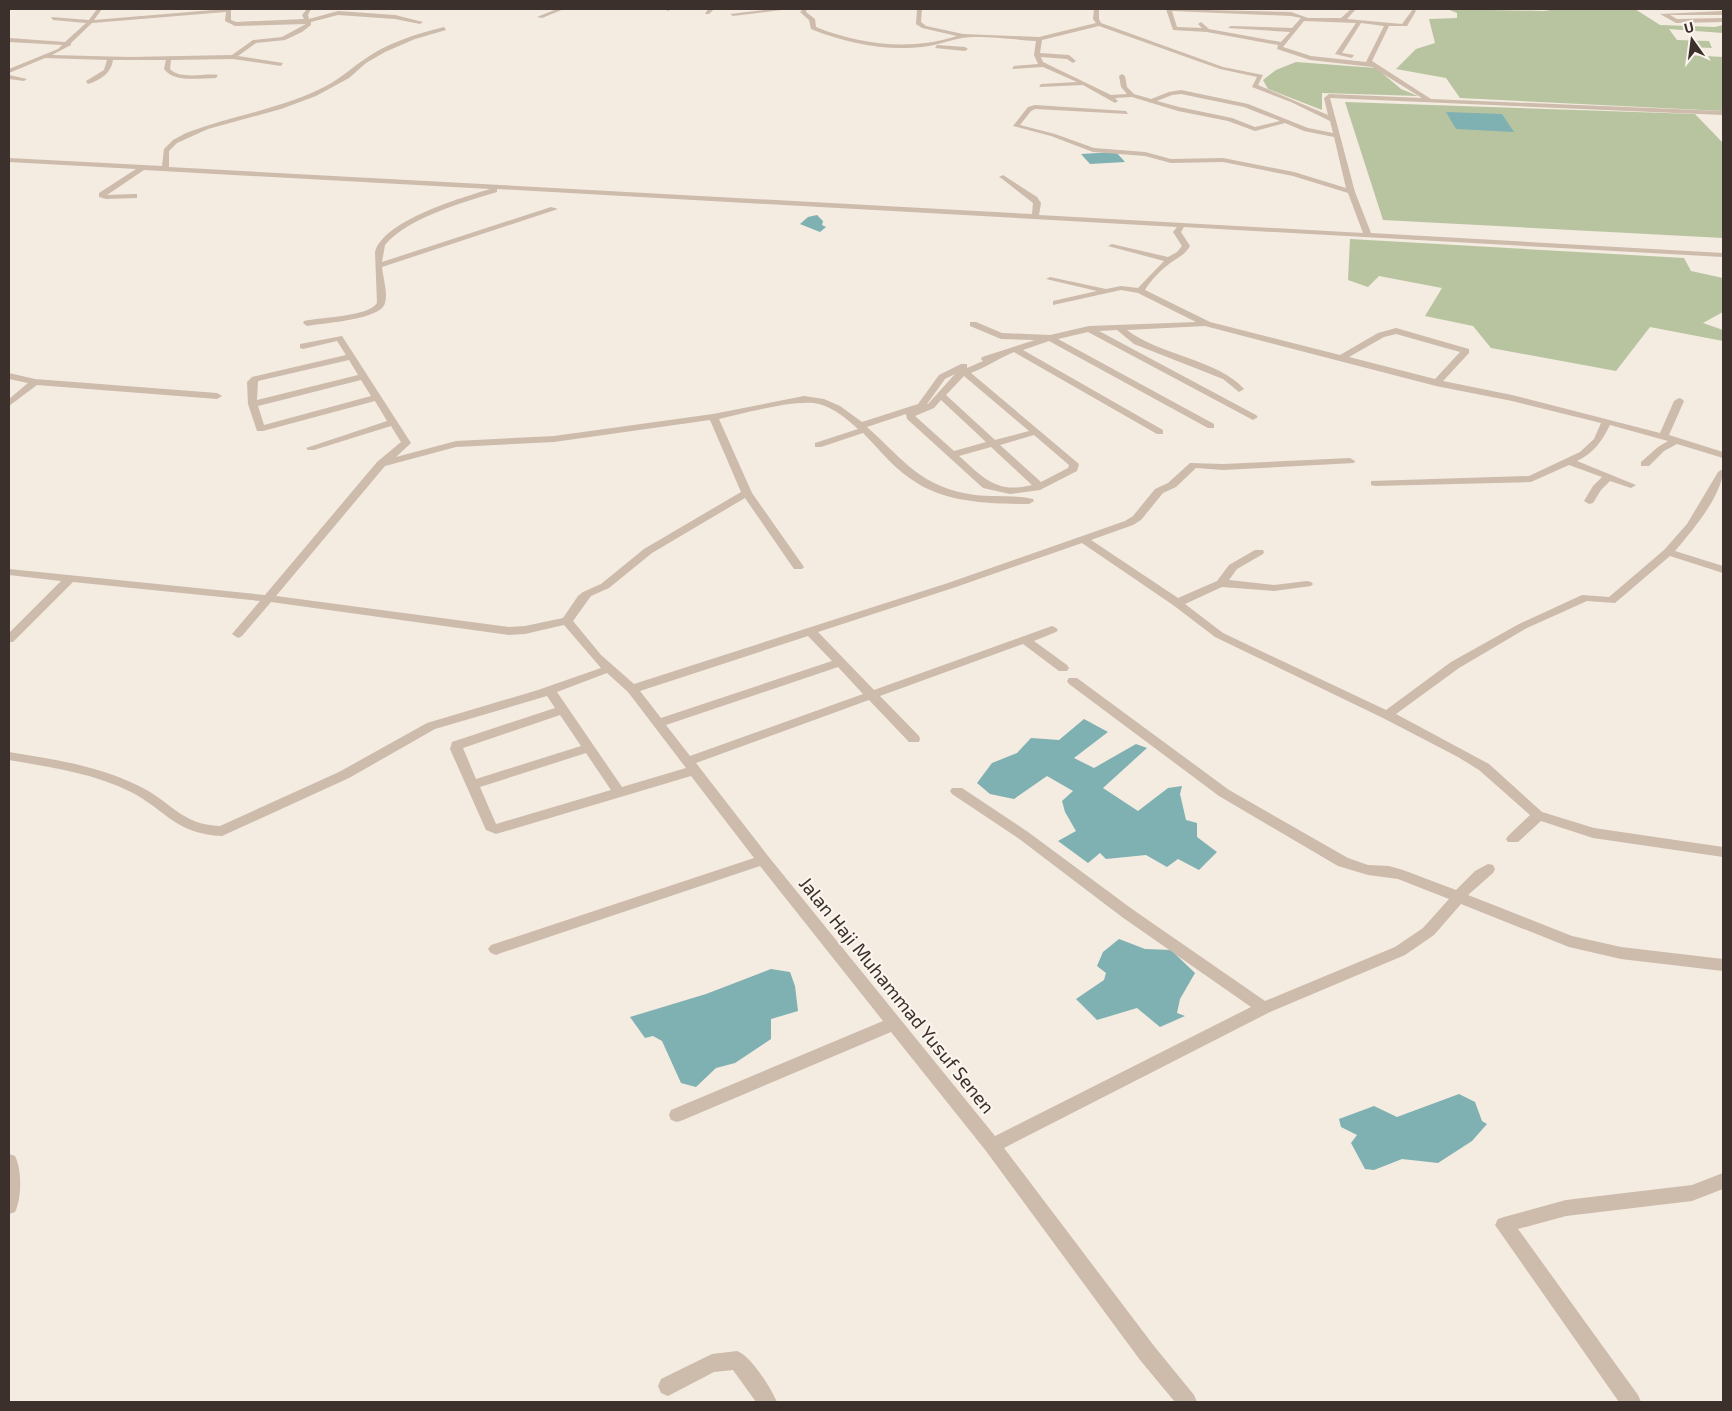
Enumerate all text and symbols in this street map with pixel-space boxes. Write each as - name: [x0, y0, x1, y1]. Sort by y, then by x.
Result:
- north arrow: [1667, 15, 1717, 65]
- text: U: [1682, 17, 1695, 36]
- street label: Jalan Haji Muhammad Yusuf Senen: [795, 872, 1000, 1118]

